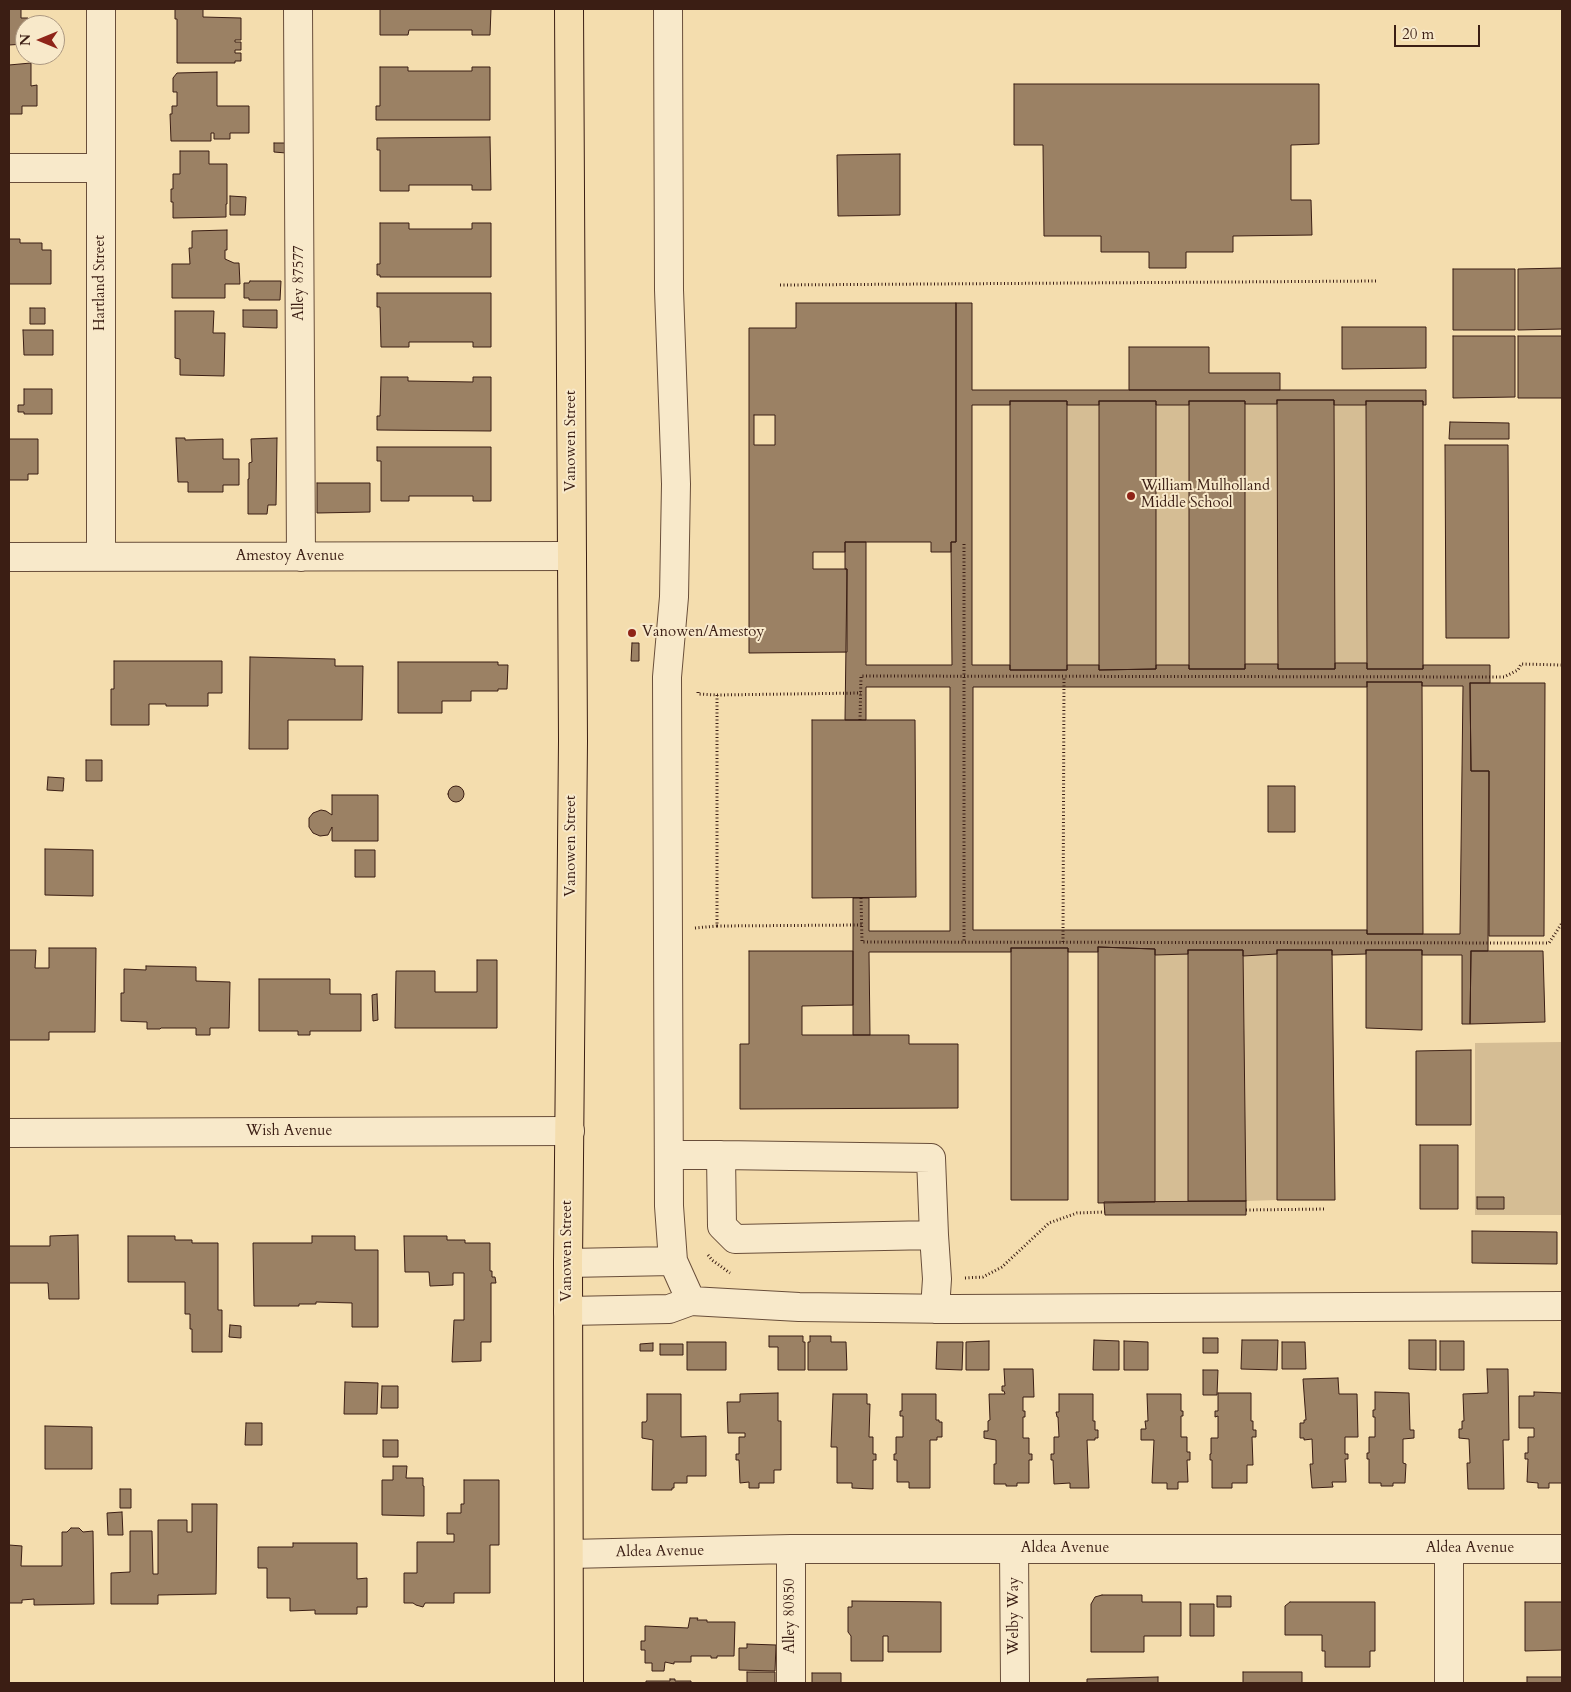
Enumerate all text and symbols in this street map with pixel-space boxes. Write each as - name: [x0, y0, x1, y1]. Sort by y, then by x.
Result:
- north arrow: [15, 15, 65, 65]
- scale bar: [1396, 15, 1482, 47]
- text: 20 m: [1402, 24, 1434, 44]
- text: N: [16, 34, 35, 46]
- street label: Hartland Street: [92, 235, 110, 331]
- street label: Alley 87577: [291, 245, 309, 321]
- street label: Vanowen Street: [563, 390, 581, 492]
- place label: William Mulholland Middle School: [1141, 478, 1270, 513]
- marker: William Mulholland Middle School: [1125, 490, 1137, 502]
- street label: Amestoy Avenue: [236, 548, 344, 566]
- place label: Vanowen/Amestoy: [642, 624, 764, 642]
- marker: Vanowen/Amestoy: [626, 627, 638, 639]
- street label: Vanowen Street: [563, 795, 581, 897]
- street label: Wish Avenue: [246, 1123, 332, 1141]
- street label: Vanowen Street: [559, 1200, 577, 1302]
- street label: Aldea Avenue: [1021, 1540, 1109, 1558]
- street label: Aldea Avenue: [1426, 1540, 1514, 1558]
- street label: Aldea Avenue: [616, 1542, 704, 1562]
- street label: Welby Way: [1006, 1577, 1024, 1655]
- street label: Alley 80850: [782, 1578, 800, 1654]

